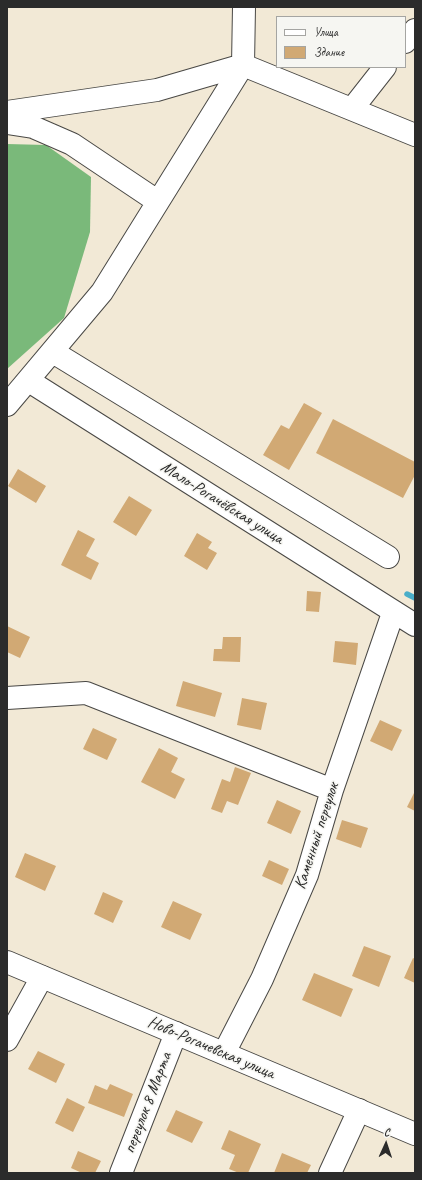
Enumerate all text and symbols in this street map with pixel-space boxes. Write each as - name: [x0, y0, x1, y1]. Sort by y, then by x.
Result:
- legend: [276, 16, 406, 68]
- text: Улица: [314, 24, 338, 40]
- text: Здание: [314, 44, 344, 60]
- street label: Мало-Рогачёвская улица: [157, 457, 287, 549]
- street label: Каменный переулок: [290, 780, 344, 892]
- street label: Ново-Рогачевская улица: [144, 1012, 278, 1084]
- street label: переулок 8 Марта: [119, 1050, 177, 1156]
- north arrow: [366, 1124, 406, 1164]
- text: С: [384, 1125, 390, 1139]

